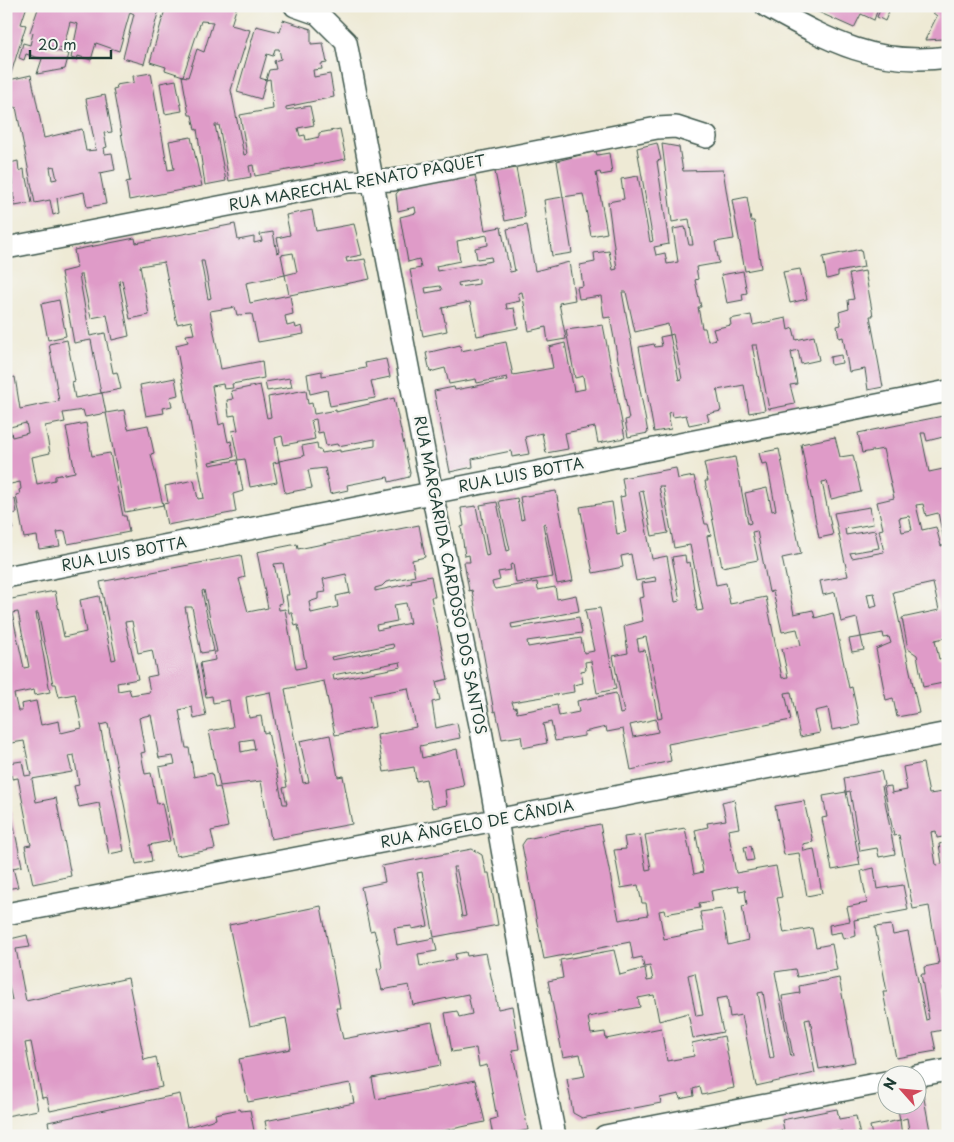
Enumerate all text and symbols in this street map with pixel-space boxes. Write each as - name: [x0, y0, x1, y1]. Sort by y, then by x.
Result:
- scale bar: [30, 28, 111, 60]
- text: 20 m: [38, 32, 77, 55]
- street label: RUA MARECHAL RENATO PAQUET: [227, 147, 488, 215]
- street label: RUA MARGARIDA CARDOSO DOS SANTOS: [409, 413, 494, 736]
- street label: RUA LUIS BOTTA: [456, 450, 585, 497]
- street label: RUA LUIS BOTTA: [59, 529, 188, 576]
- street label: RUA ÂNGELO DE CÂNDIA: [378, 792, 575, 853]
- north arrow: [876, 1064, 926, 1114]
- text: N: [878, 1074, 902, 1094]

